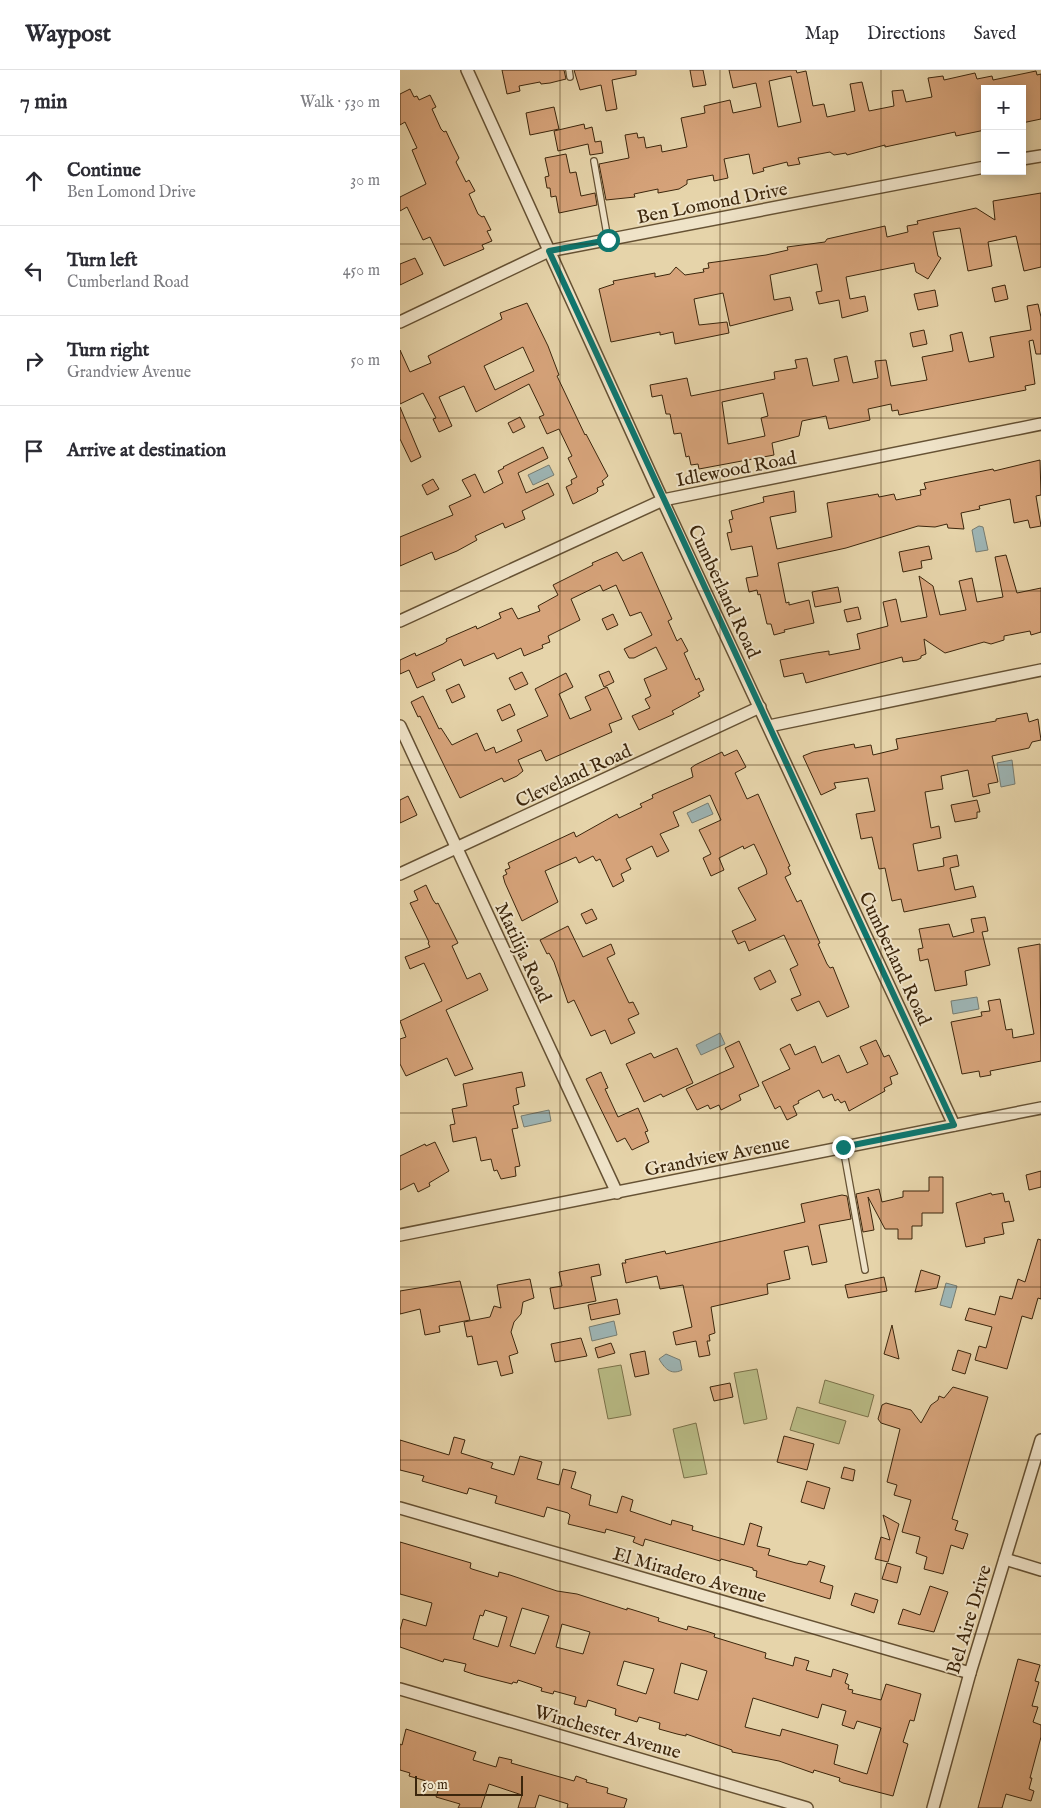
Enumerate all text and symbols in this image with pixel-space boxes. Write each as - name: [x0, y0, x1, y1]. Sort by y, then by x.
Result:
- text: Waypost: [25, 19, 111, 50]
- text: Map: [805, 23, 839, 46]
- text: Directions: [867, 23, 945, 46]
- text: Saved: [973, 23, 1016, 46]
- map controls: [981, 85, 1026, 175]
- button: +: [981, 85, 1026, 130]
- text: 7 min: [20, 89, 67, 116]
- text: Walk · 530 m: [300, 93, 380, 113]
- button: −: [981, 130, 1026, 175]
- text: Continue: [67, 159, 141, 183]
- icon: ahead: [20, 167, 48, 195]
- text: 30 m: [350, 171, 380, 191]
- street label: Ben Lomond Drive: [635, 178, 790, 230]
- text: Ben Lomond Drive: [67, 183, 196, 203]
- route start: [597, 229, 620, 252]
- text: Turn left: [67, 249, 138, 273]
- icon: left: [20, 257, 48, 285]
- text: 450 m: [343, 261, 380, 281]
- text: Cumberland Road: [67, 273, 189, 293]
- text: Turn right: [67, 339, 149, 363]
- icon: right: [20, 347, 48, 375]
- text: 50 m: [351, 351, 380, 371]
- text: Grandview Avenue: [67, 363, 191, 383]
- icon: arrive: [20, 437, 48, 465]
- text: Arrive at destination: [67, 439, 226, 463]
- street label: Idlewood Road: [674, 446, 799, 493]
- street label: Cumberland Road: [682, 521, 765, 663]
- street label: Cleveland Road: [512, 739, 636, 814]
- street label: Cumberland Road: [853, 888, 936, 1030]
- street label: Matilija Road: [489, 899, 556, 1008]
- street label: Grandview Avenue: [643, 1131, 792, 1183]
- route end: [832, 1136, 855, 1159]
- street label: El Miradero Avenue: [610, 1542, 769, 1609]
- street label: Bel Aire Drive: [942, 1562, 998, 1677]
- street label: Winchester Avenue: [531, 1701, 684, 1765]
- scale bar: [415, 1773, 522, 1796]
- text: 50 m: [422, 1776, 448, 1794]

